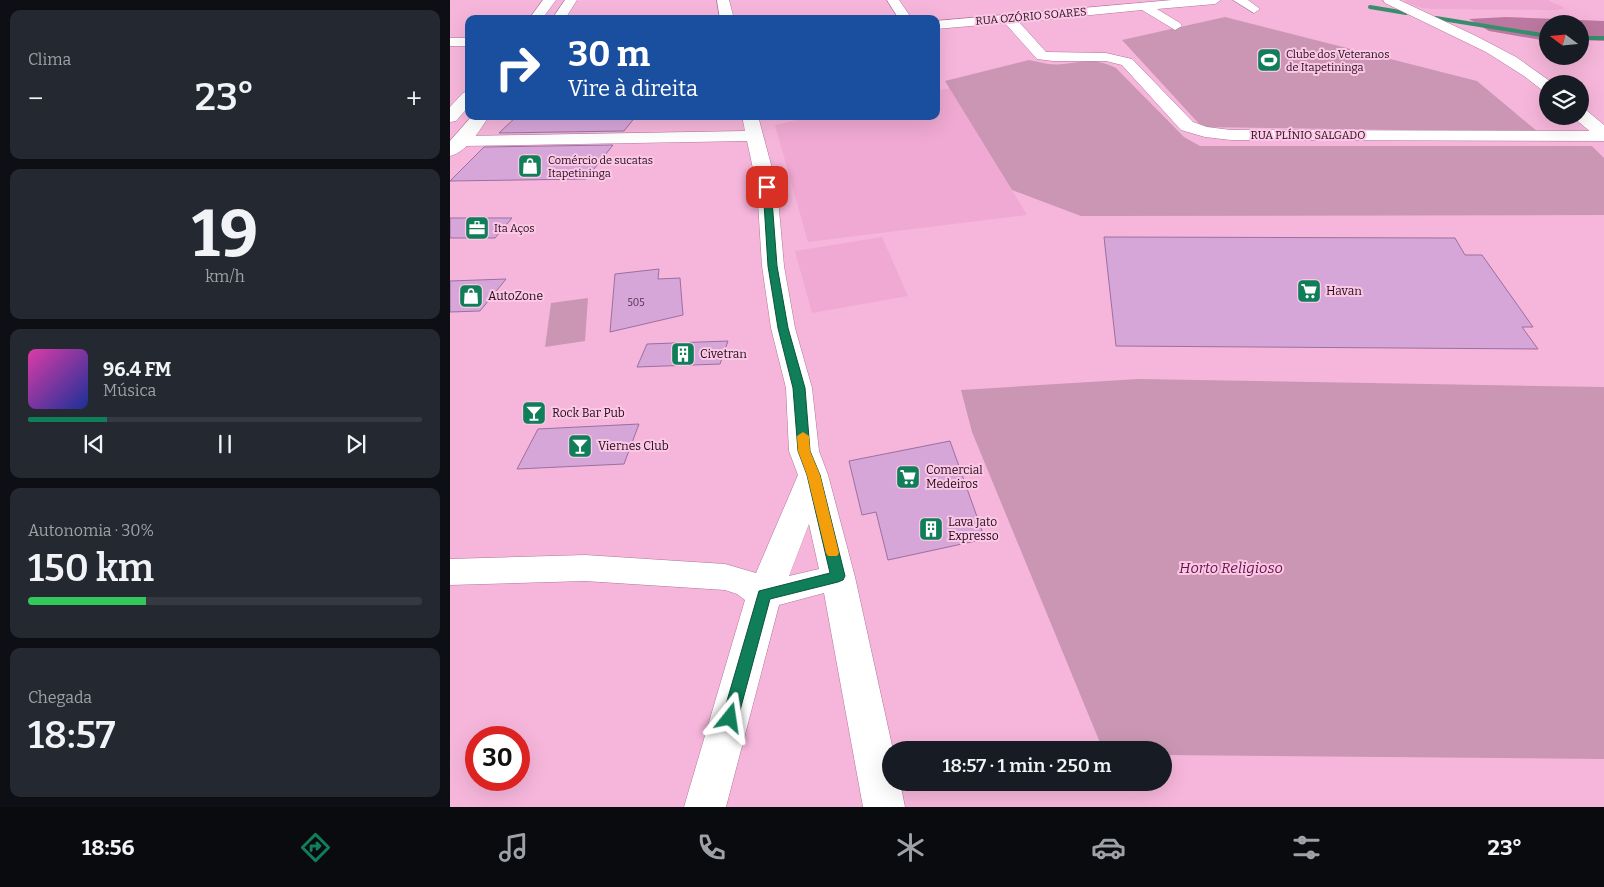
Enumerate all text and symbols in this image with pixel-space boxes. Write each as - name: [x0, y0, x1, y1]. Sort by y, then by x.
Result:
- street label: RUA OZÓRIO SOARES: [975, 4, 1087, 28]
- north arrow: [1539, 15, 1589, 65]
- map controls: [1539, 15, 1589, 125]
- text: 30 m: [568, 33, 650, 75]
- icon: right: [485, 35, 550, 100]
- sports icon: Clube dos Veteranos de Itapetininga: [1256, 47, 1282, 73]
- place label: Clube dos Veteranos de Itapetininga: [1286, 48, 1389, 74]
- text: Clima: [28, 50, 71, 69]
- text: 23°: [195, 74, 255, 120]
- text: Vire à direita: [568, 75, 698, 102]
- button: layers: [1539, 75, 1589, 125]
- text: −: [28, 82, 43, 115]
- text: +: [406, 82, 422, 115]
- street label: RUA PLÍNIO SALGADO: [1251, 128, 1365, 142]
- shop icon: Comércio de sucatas Itapetininga: [517, 153, 543, 179]
- place label: Comércio de sucatas Itapetininga: [548, 154, 653, 180]
- pin: [746, 166, 788, 208]
- icon: arrive: [753, 173, 781, 201]
- text: 19: [192, 195, 258, 273]
- office icon: Ita Aços: [464, 215, 490, 241]
- place label: Ita Aços: [494, 222, 535, 235]
- text: km/h: [205, 267, 245, 286]
- supermarket icon: Havan: [1296, 278, 1322, 304]
- shop icon: AutoZone: [458, 283, 484, 309]
- place label: Havan: [1326, 284, 1362, 298]
- place label: AutoZone: [488, 289, 543, 303]
- house number: 505: [627, 297, 645, 309]
- building icon: Civetran: [670, 341, 696, 367]
- place label: Civetran: [700, 347, 747, 361]
- text: 96.4 FM: [103, 358, 171, 381]
- text: Música: [103, 381, 156, 400]
- bar icon: Rock Bar Pub: [521, 400, 547, 426]
- place label: Rock Bar Pub: [552, 406, 625, 420]
- icon: previous: [80, 430, 108, 458]
- icon: pause: [211, 430, 239, 458]
- icon: next: [342, 430, 370, 458]
- bar icon: Viernes Club: [567, 433, 593, 459]
- place label: Viernes Club: [598, 439, 669, 453]
- place label: Comercial Medeiros: [926, 463, 983, 491]
- supermarket icon: Comercial Medeiros: [895, 464, 921, 490]
- place label: Lava Jato Expresso: [948, 515, 999, 543]
- building icon: Lava Jato Expresso: [918, 516, 944, 542]
- text: Autonomia · 30%: [28, 521, 154, 540]
- text: 150 km: [28, 545, 154, 591]
- park label: Horto Religioso: [1179, 559, 1283, 577]
- text: Chegada: [28, 688, 92, 707]
- position arrow: [703, 691, 755, 743]
- text: 18:57: [28, 712, 115, 758]
- speed limit sign: 30: [465, 726, 530, 791]
- text: 18:57 · 1 min · 250 m: [943, 754, 1111, 777]
- icon: directions: [298, 830, 333, 865]
- icon: music: [496, 830, 531, 865]
- icon: phone: [694, 830, 729, 865]
- icon: climate: [893, 830, 928, 865]
- icon: car: [1091, 830, 1126, 865]
- icon: filters: [1289, 830, 1324, 865]
- text: 18:56: [82, 834, 135, 861]
- text: 23°: [1488, 834, 1522, 861]

